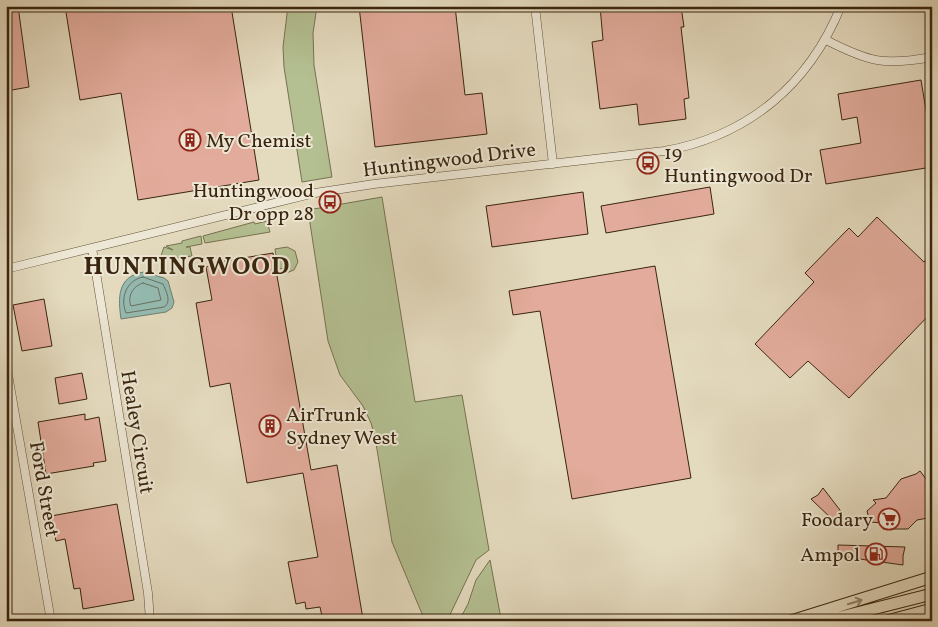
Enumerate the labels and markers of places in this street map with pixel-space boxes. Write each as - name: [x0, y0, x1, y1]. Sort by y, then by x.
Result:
- building icon: My Chemist: [178, 128, 202, 152]
- place label: My Chemist: [206, 128, 312, 156]
- place label: 19 Huntingwood Dr: [664, 140, 812, 191]
- bus stop icon: 19 Huntingwood Dr: [636, 151, 660, 175]
- place label: Huntingwood Dr opp 28: [193, 178, 314, 229]
- bus stop icon: Huntingwood Dr opp 28: [318, 190, 342, 214]
- place label: AirTrunk Sydney West: [286, 402, 397, 453]
- building icon: AirTrunk Sydney West: [258, 414, 282, 438]
- place label: Foodary: [801, 507, 873, 535]
- supermarket icon: Foodary: [877, 507, 901, 531]
- place label: Ampol: [800, 542, 860, 570]
- fuel station icon: Ampol: [864, 542, 888, 566]

